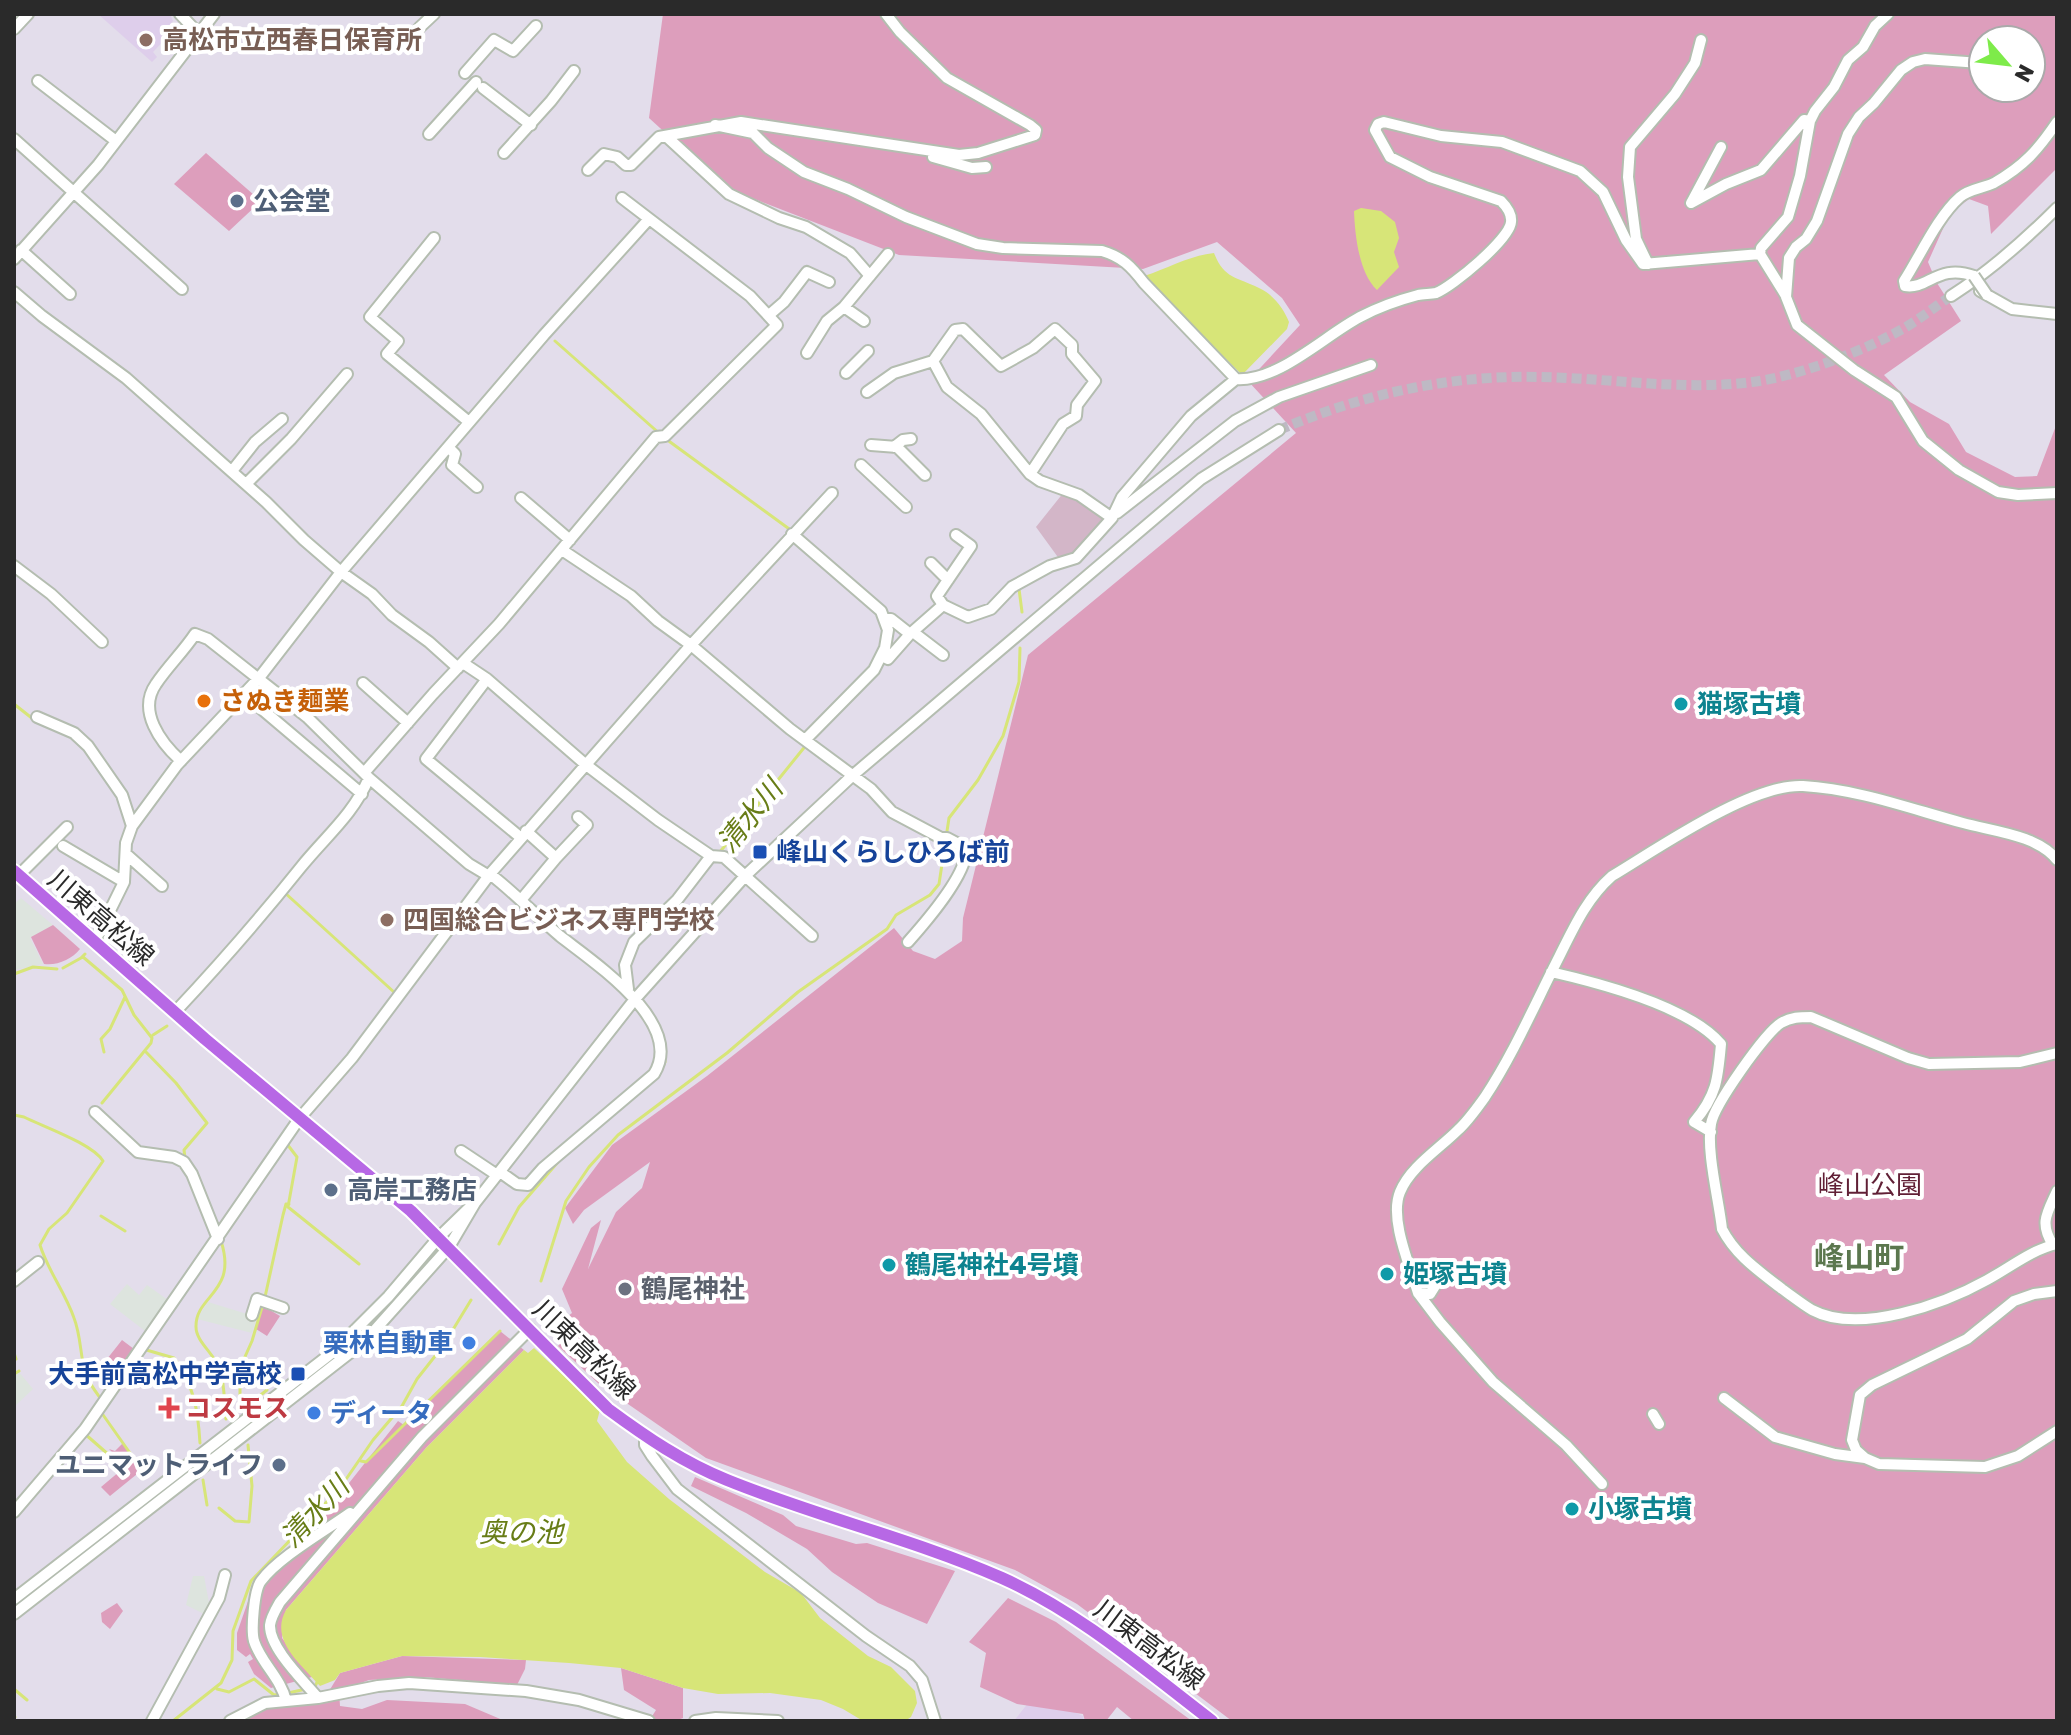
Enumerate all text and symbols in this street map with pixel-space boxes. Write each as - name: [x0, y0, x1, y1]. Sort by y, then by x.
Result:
- north arrow: [1967, 24, 2047, 104]
- place label: 高松市立西春日保育所: [162, 25, 422, 56]
- marker: 高松市立西春日保育所: [137, 31, 155, 49]
- text: N: [2009, 60, 2040, 86]
- place label: 公会堂: [253, 186, 331, 217]
- marker: 公会堂: [228, 192, 246, 210]
- place label: さぬき麺業: [220, 686, 349, 717]
- place label: 猫塚古墳: [1697, 689, 1801, 720]
- marker: さぬき麺業: [195, 692, 213, 710]
- marker: 猫塚古墳: [1672, 695, 1690, 713]
- water label: 清水川: [711, 771, 791, 859]
- place label: 峰山くらしひろば前: [776, 837, 1010, 868]
- marker: 峰山くらしひろば前: [751, 843, 769, 861]
- street label: 川東高松線: [42, 864, 160, 972]
- place label: 四国総合ビジネス専門学校: [403, 905, 715, 936]
- marker: 四国総合ビジネス専門学校: [378, 911, 396, 929]
- park label: 峰山公園: [1818, 1170, 1922, 1201]
- place label: 高岸工務店: [347, 1175, 477, 1206]
- marker: 高岸工務店: [322, 1181, 340, 1199]
- district label: 峰山町: [1814, 1240, 1904, 1276]
- place label: 鶴尾神社4号墳: [905, 1250, 1079, 1281]
- marker: 鶴尾神社4号墳: [880, 1256, 898, 1274]
- place label: 姫塚古墳: [1403, 1259, 1507, 1290]
- marker: 姫塚古墳: [1378, 1265, 1396, 1283]
- place label: 鶴尾神社: [641, 1274, 745, 1305]
- marker: 鶴尾神社: [616, 1280, 634, 1298]
- street label: 川東高松線: [526, 1294, 642, 1406]
- place label: 栗林自動車: [323, 1328, 453, 1359]
- marker: 栗林自動車: [460, 1334, 478, 1352]
- place label: 大手前高松中学高校: [48, 1359, 282, 1390]
- marker: 大手前高松中学高校: [289, 1365, 307, 1383]
- place label: コスモス: [185, 1393, 289, 1424]
- place label: ディータ: [330, 1398, 432, 1429]
- marker: コスモス: [160, 1399, 178, 1417]
- marker: ディータ: [305, 1404, 323, 1422]
- place label: ユニマットライフ: [55, 1450, 263, 1481]
- marker: ユニマットライフ: [270, 1456, 288, 1474]
- water label: 清水川: [274, 1468, 358, 1554]
- place label: 小塚古墳: [1588, 1494, 1692, 1525]
- marker: 小塚古墳: [1563, 1500, 1581, 1518]
- water label: 奥の池: [479, 1516, 566, 1549]
- street label: 川東高松線: [1088, 1593, 1210, 1697]

